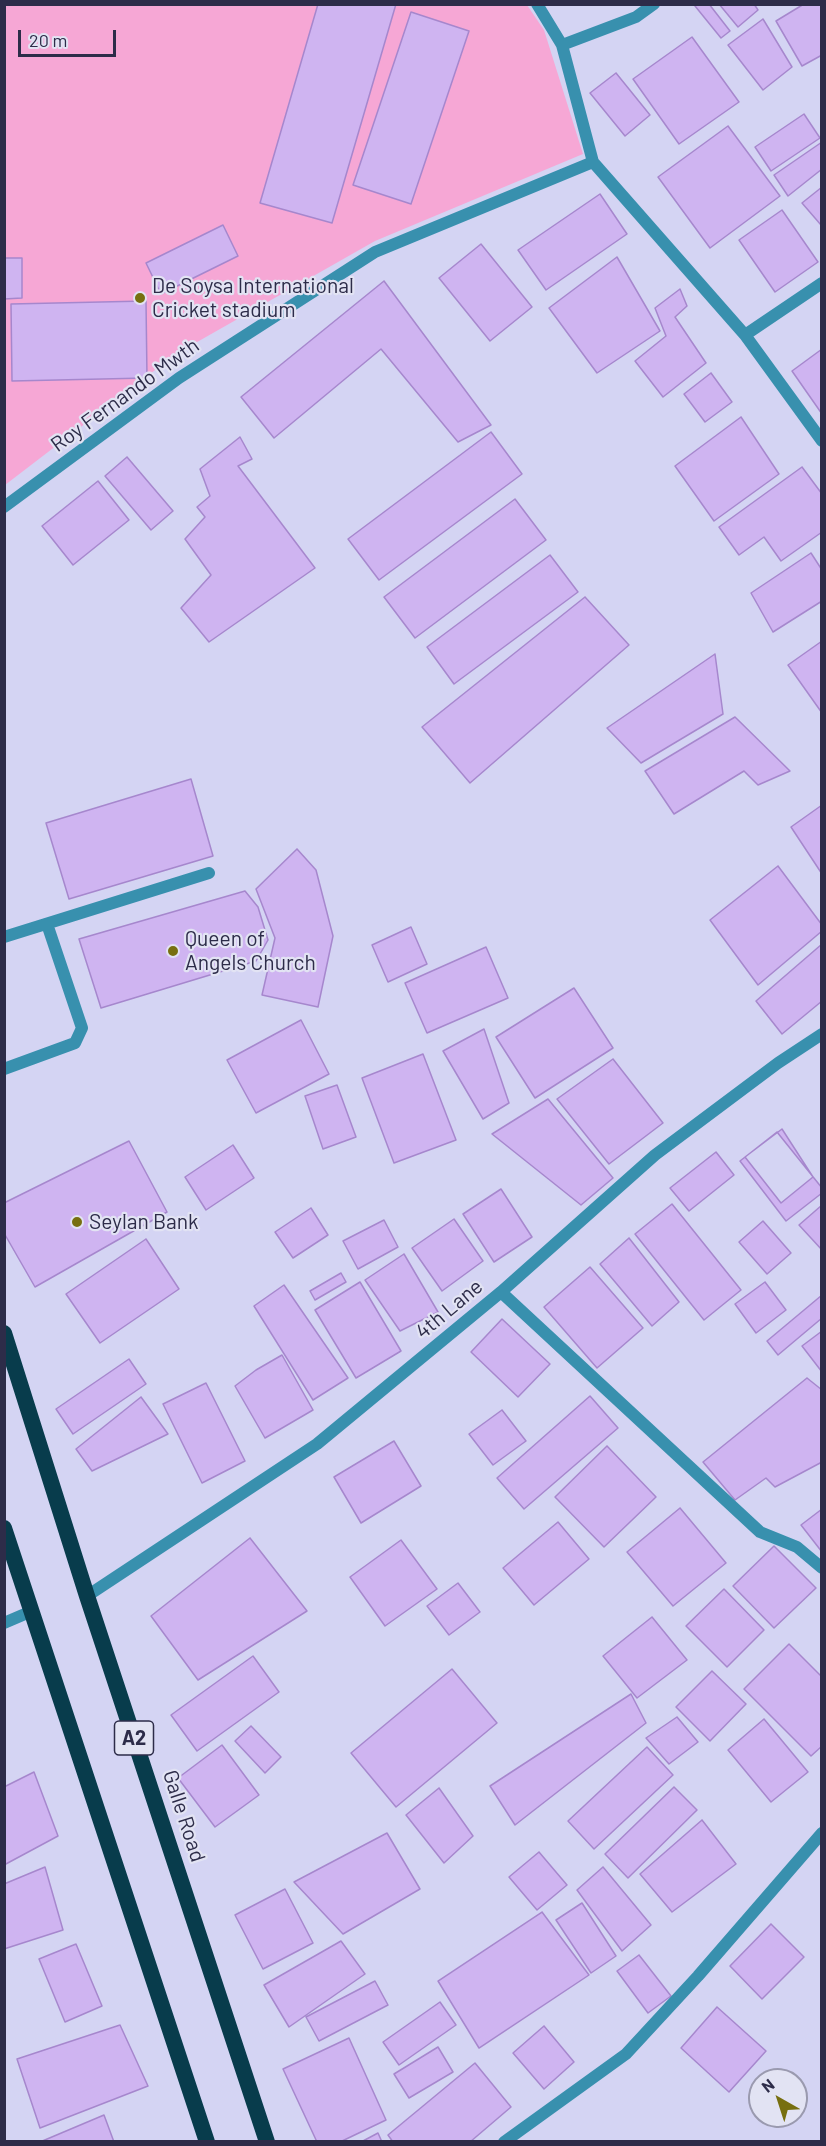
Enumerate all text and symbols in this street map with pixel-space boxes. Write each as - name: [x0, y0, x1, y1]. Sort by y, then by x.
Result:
- scale bar: [21, 18, 118, 56]
- text: 20 m: [29, 29, 67, 51]
- place label: De Soysa International Cricket stadium: [152, 273, 354, 323]
- marker: De Soysa International Cricket stadium: [133, 291, 147, 305]
- street label: Roy Fernando Mwth: [46, 333, 204, 457]
- place label: Queen of Angels Church: [185, 926, 316, 976]
- marker: Queen of Angels Church: [166, 944, 180, 958]
- place label: Seylan Bank: [89, 1209, 199, 1235]
- marker: Seylan Bank: [70, 1215, 84, 1229]
- street label: 4th Lane: [410, 1274, 488, 1344]
- road number: A2: [114, 1721, 154, 1755]
- street label: Galle Road: [157, 1767, 211, 1865]
- north arrow: [748, 2068, 808, 2128]
- text: N: [757, 2074, 778, 2096]

